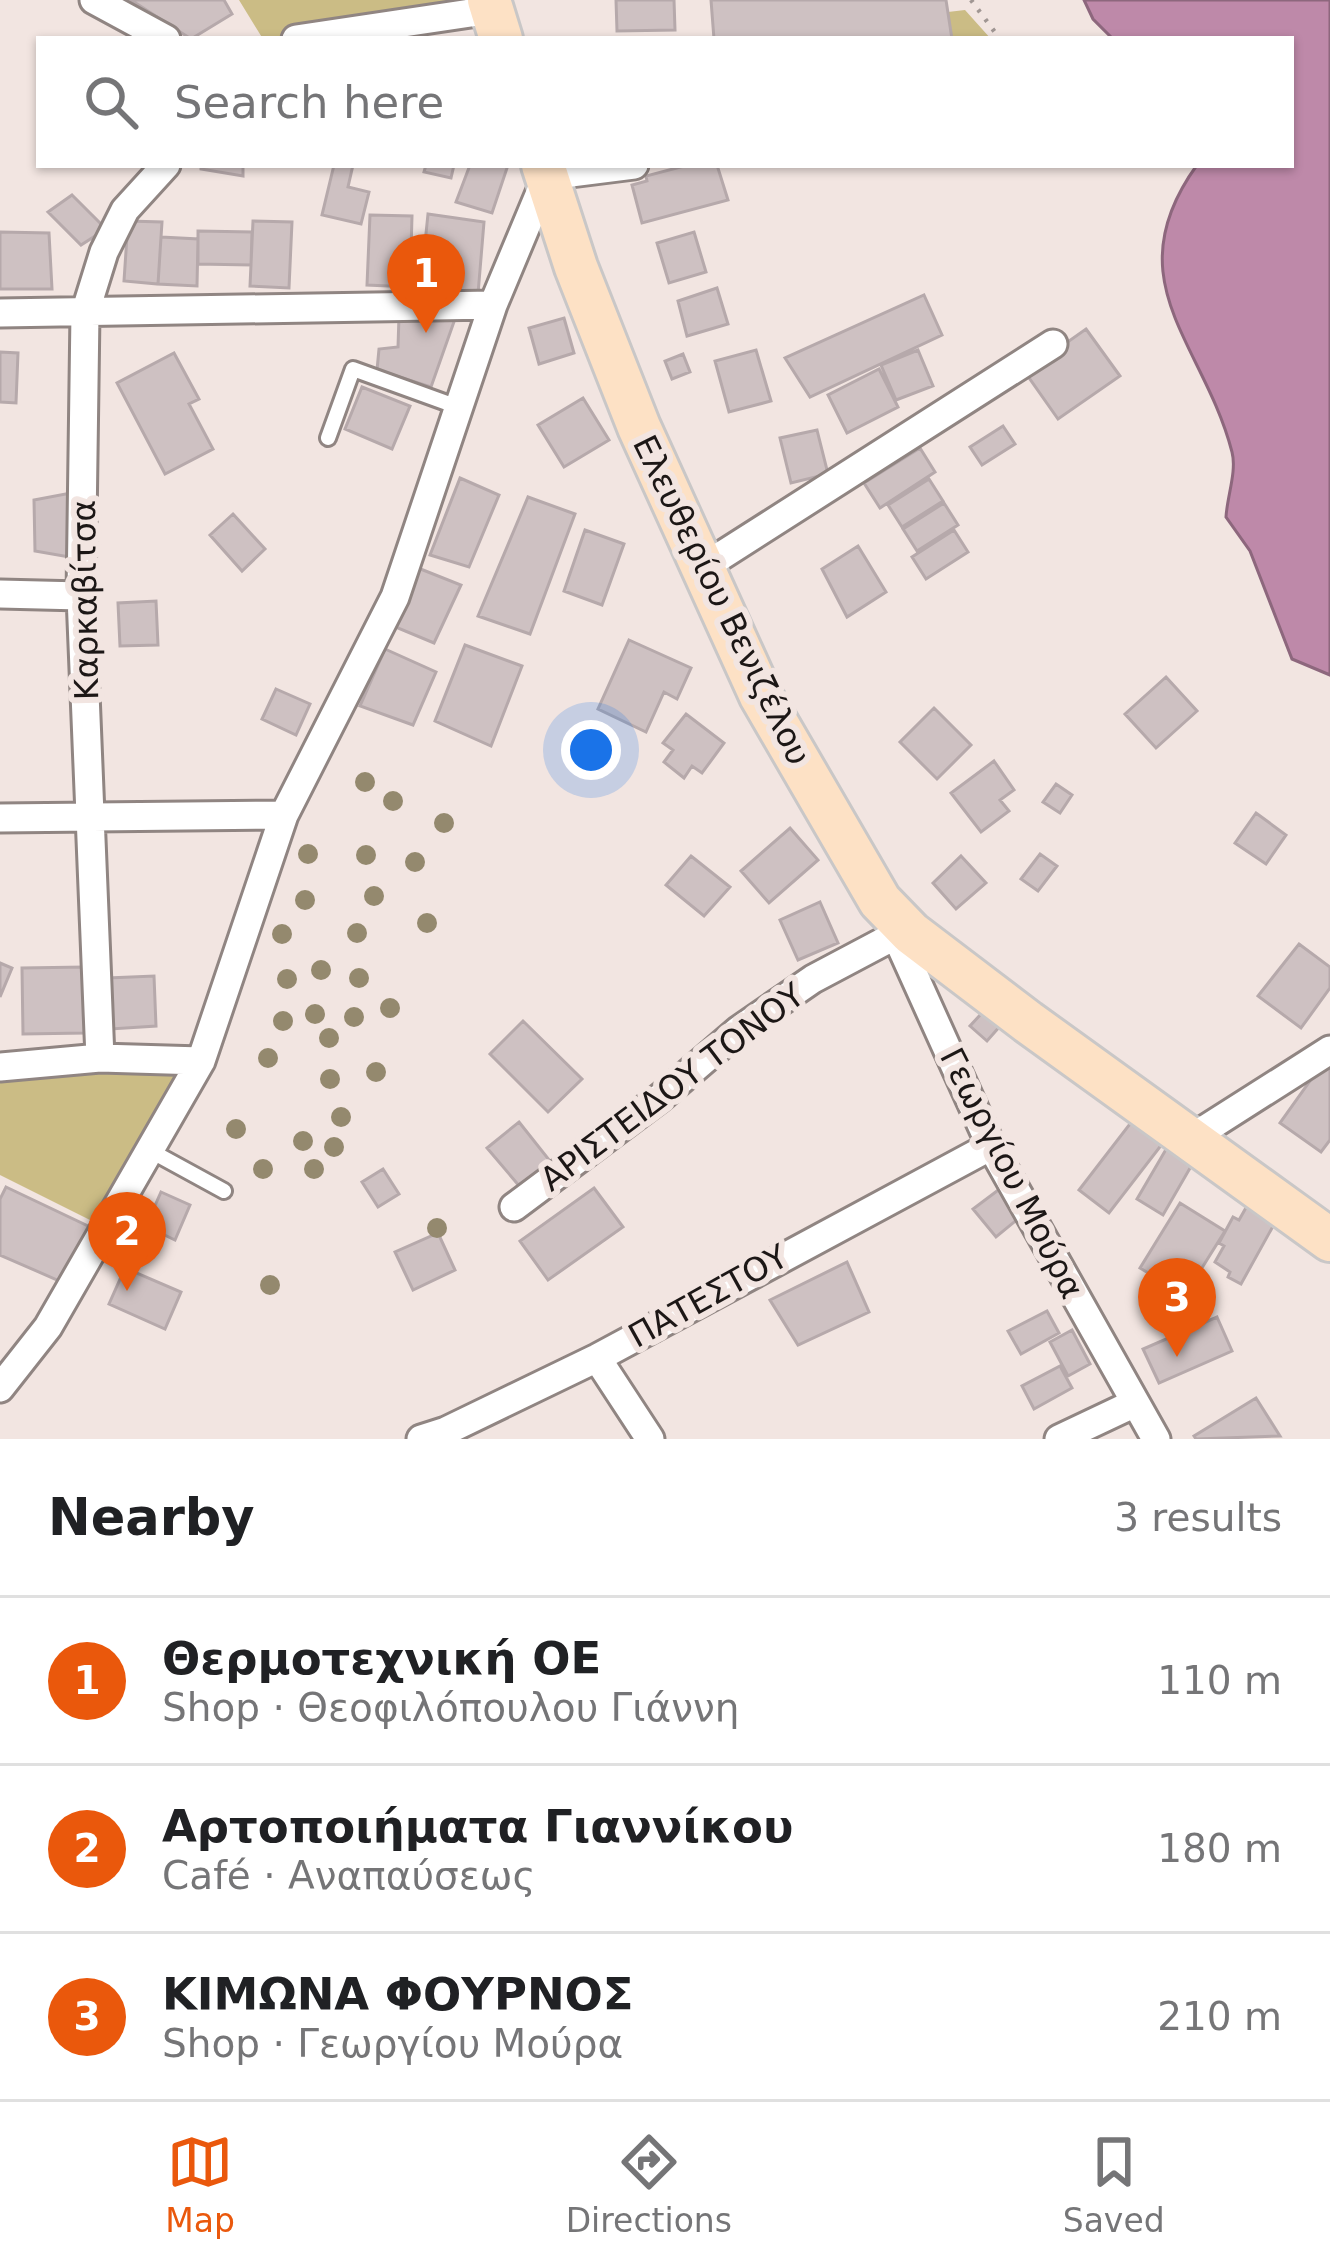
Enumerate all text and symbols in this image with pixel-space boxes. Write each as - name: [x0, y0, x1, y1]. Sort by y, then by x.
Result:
- search box: [36, 36, 1294, 168]
- icon: search: [78, 69, 144, 135]
- text: Search here: [174, 76, 444, 129]
- pin: 1: [387, 234, 465, 333]
- street label: Ελευθερίου Βενιζέλου: [625, 429, 819, 771]
- street label: Καρκαβίτσα: [64, 500, 106, 700]
- your location: [561, 720, 621, 780]
- street label: ΑΡΙΣΤΕΙΔΟΥ ΤΟΝΟΥ: [533, 975, 812, 1199]
- street label: Γεωργίου Μούρα: [932, 1041, 1092, 1305]
- pin: 2: [88, 1192, 166, 1291]
- street label: ΠΑΤΕΣΤΟΥ: [622, 1236, 795, 1356]
- pin: 3: [1138, 1258, 1216, 1357]
- text: Nearby: [48, 1488, 255, 1547]
- text: 3 results: [1114, 1495, 1282, 1540]
- text: Θερμοτεχνική ΟΕ: [162, 1632, 601, 1685]
- text: 1: [73, 1658, 101, 1703]
- text: 110 m: [1157, 1658, 1282, 1703]
- text: Shop · Θεοφιλόπουλου Γιάννη: [162, 1685, 740, 1730]
- text: Αρτοποιήματα Γιαννίκου: [162, 1800, 793, 1853]
- text: 2: [73, 1826, 101, 1871]
- text: 180 m: [1157, 1826, 1282, 1871]
- text: Café · Αναπαύσεως: [162, 1853, 535, 1898]
- text: ΚΙΜΩΝΑ ΦΟΥΡΝΟΣ: [162, 1968, 634, 2021]
- text: 3: [73, 1994, 101, 2039]
- text: 210 m: [1157, 1994, 1282, 2039]
- text: Shop · Γεωργίου Μούρα: [162, 2021, 623, 2066]
- tab: Map: [165, 2129, 235, 2240]
- tab: Directions: [566, 2129, 732, 2240]
- tab: Saved: [1063, 2129, 1165, 2240]

